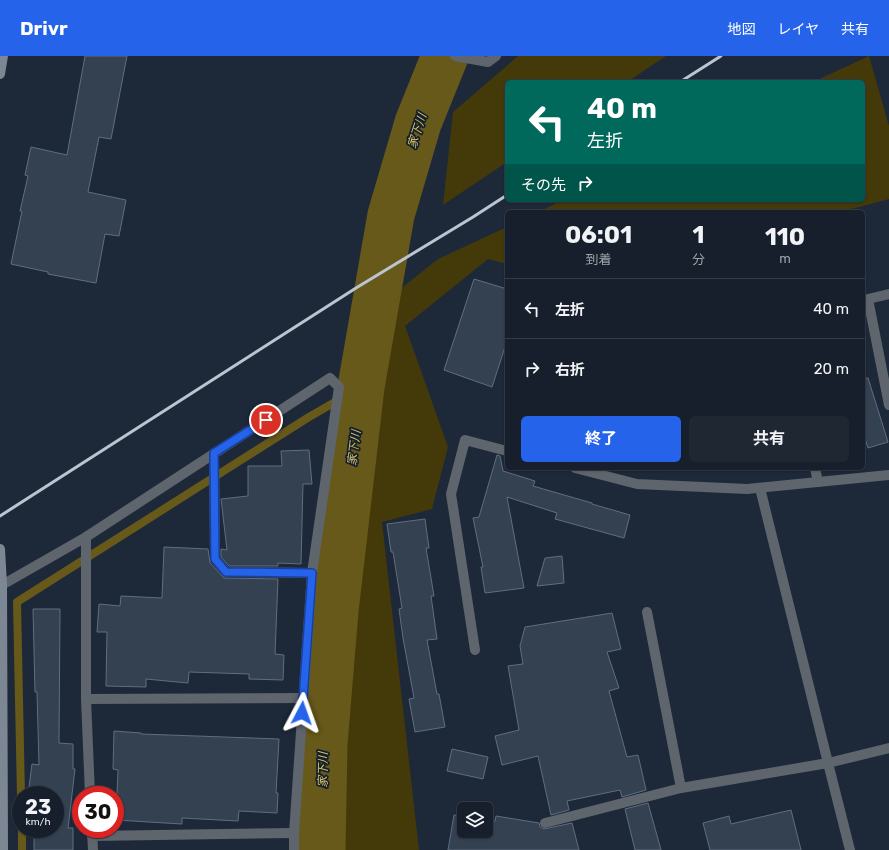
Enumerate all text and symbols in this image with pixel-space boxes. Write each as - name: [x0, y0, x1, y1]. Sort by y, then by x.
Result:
- text: Drivr: [20, 17, 68, 40]
- text: 地図: [727, 21, 755, 38]
- text: レイヤ: [777, 21, 819, 38]
- text: 共有: [841, 21, 869, 38]
- text: 40 m: [587, 92, 657, 125]
- icon: left: [521, 96, 573, 148]
- water label: 家下川: [405, 110, 430, 150]
- text: 左折: [587, 130, 623, 152]
- icon: right: [574, 172, 596, 194]
- text: その先: [521, 176, 566, 194]
- text: 06:01: [565, 221, 632, 249]
- text: 1: [693, 221, 704, 249]
- text: 110: [765, 223, 805, 251]
- text: m: [779, 251, 791, 266]
- text: 到着: [585, 252, 612, 267]
- text: 分: [692, 252, 705, 267]
- icon: left: [521, 298, 543, 320]
- text: 40 m: [813, 300, 849, 318]
- text: 左折: [555, 301, 585, 319]
- icon: right: [521, 358, 543, 380]
- text: 20 m: [814, 360, 849, 378]
- text: 右折: [555, 361, 585, 379]
- pin: [249, 403, 283, 437]
- icon: arrive: [255, 409, 277, 431]
- button: 終了: [521, 416, 681, 462]
- button: 共有: [689, 416, 849, 462]
- water label: 家下川: [345, 427, 363, 467]
- position arrow: [281, 692, 323, 734]
- water label: 家下川: [316, 750, 330, 788]
- speed limit sign: 30: [72, 786, 124, 838]
- text: 23: [25, 795, 51, 819]
- map controls: [457, 802, 493, 838]
- button: layers: [457, 802, 493, 838]
- text: km/h: [26, 816, 50, 828]

